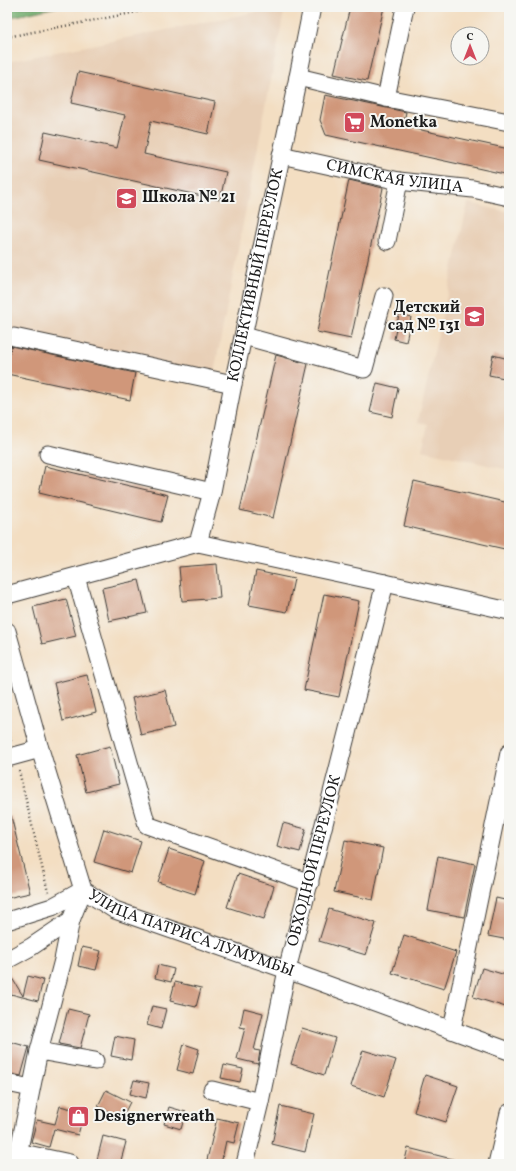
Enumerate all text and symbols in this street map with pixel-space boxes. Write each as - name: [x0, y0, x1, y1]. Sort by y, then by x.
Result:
- north arrow: [450, 26, 490, 66]
- text: С: [466, 30, 474, 45]
- supermarket icon: Monetka: [342, 110, 368, 136]
- place label: Monetka: [370, 112, 437, 134]
- street label: СИМСКАЯ УЛИЦА: [324, 154, 464, 199]
- street label: КОЛЛЕКТИВНЫЙ ПЕРЕУЛОК: [223, 166, 289, 384]
- school or university icon: Школа № 21: [114, 185, 140, 211]
- place label: Школа № 21: [142, 187, 235, 209]
- place label: Детский сад № 131: [388, 297, 460, 337]
- school or university icon: Детский сад № 131: [462, 304, 488, 330]
- street label: ОБХОДНОЙ ПЕРЕУЛОК: [282, 773, 347, 949]
- street label: УЛИЦА ПАТРИСА ЛУМУМБЫ: [83, 885, 297, 983]
- shop icon: Designerwreath: [65, 1104, 91, 1130]
- place label: Designerwreath: [94, 1106, 215, 1128]

